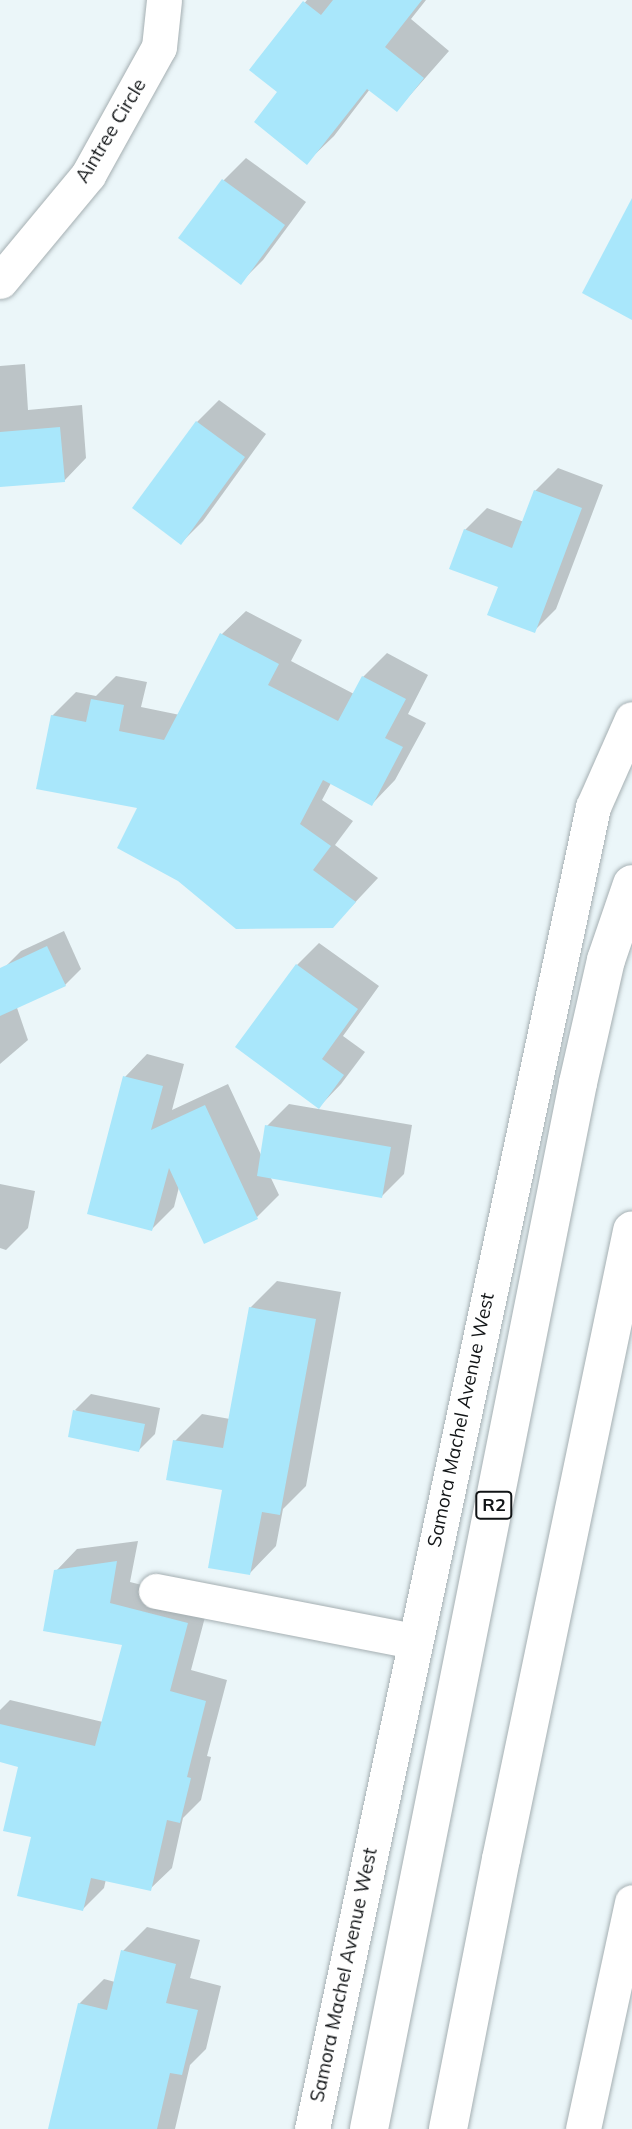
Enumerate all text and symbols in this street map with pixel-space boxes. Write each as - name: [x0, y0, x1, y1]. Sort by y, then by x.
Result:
- street label: Aintree Circle: [71, 75, 151, 187]
- street label: Samora Machel Avenue West: [423, 1291, 499, 1549]
- road number: R2: [475, 1490, 513, 1520]
- street label: Samora Machel Avenue West: [306, 1846, 382, 2104]

